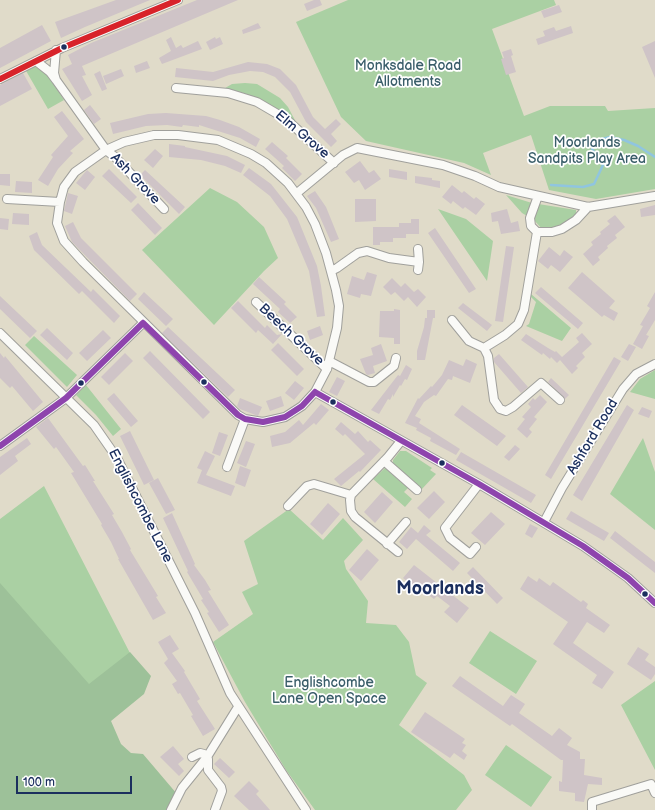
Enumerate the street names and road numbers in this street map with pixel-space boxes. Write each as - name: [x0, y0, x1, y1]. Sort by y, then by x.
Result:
- street label: Elm Grove: [271, 107, 333, 163]
- street label: Ash Grove: [107, 150, 163, 208]
- street label: Beech Grove: [255, 300, 327, 370]
- street label: Ashford Road: [564, 396, 622, 478]
- street label: Englishcombe Lane: [104, 446, 176, 566]

